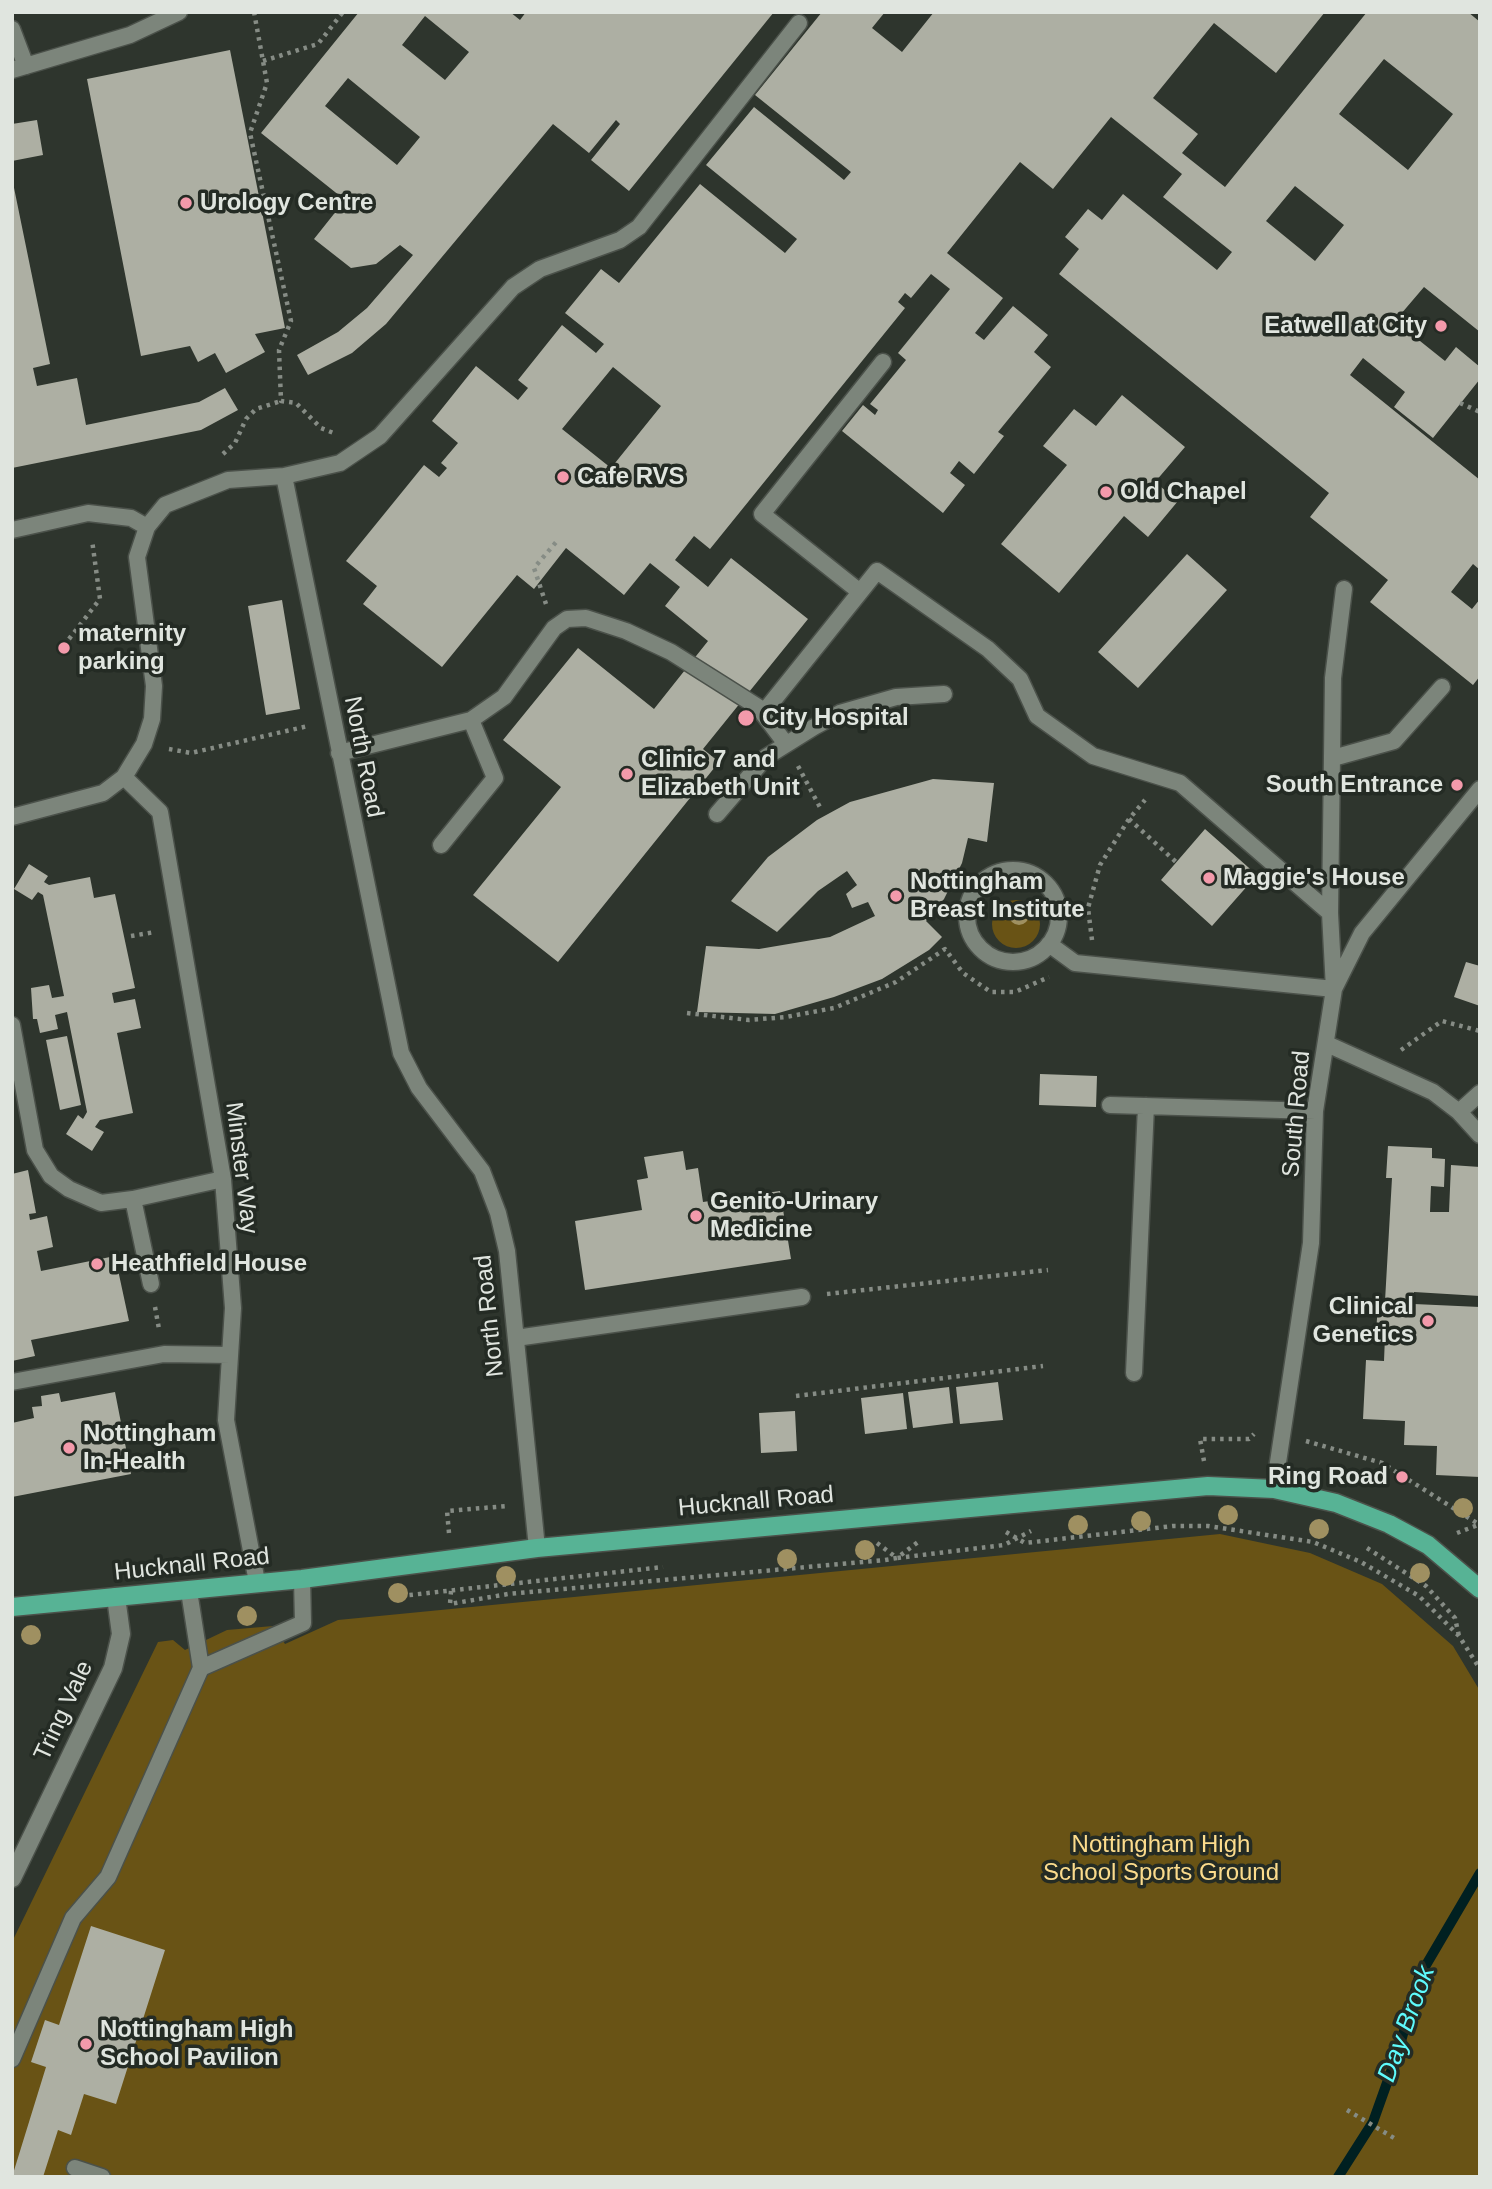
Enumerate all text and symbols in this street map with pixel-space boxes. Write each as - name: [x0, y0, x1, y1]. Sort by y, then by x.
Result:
- place label: Urology Centre: [200, 189, 373, 217]
- marker: Urology Centre: [178, 195, 194, 211]
- place label: Eatwell at City: [1264, 312, 1427, 340]
- marker: Eatwell at City: [1433, 318, 1449, 334]
- place label: Cafe RVS: [577, 463, 685, 491]
- marker: Cafe RVS: [555, 469, 571, 485]
- place label: Old Chapel: [1120, 478, 1247, 506]
- marker: Old Chapel: [1098, 484, 1114, 500]
- place label: maternity parking: [78, 620, 186, 676]
- marker: maternity parking: [56, 640, 72, 656]
- street label: North Road: [337, 694, 389, 820]
- place label: City Hospital: [762, 704, 909, 732]
- marker: City Hospital: [736, 708, 756, 728]
- place label: Clinic 7 and Elizabeth Unit: [641, 746, 800, 802]
- marker: Clinic 7 and Elizabeth Unit: [619, 766, 635, 782]
- place label: South Entrance: [1266, 771, 1443, 799]
- marker: South Entrance: [1449, 777, 1465, 793]
- place label: Maggie's House: [1223, 864, 1405, 892]
- place label: Nottingham Breast Institute: [910, 868, 1085, 924]
- marker: Maggie's House: [1201, 870, 1217, 886]
- marker: Nottingham Breast Institute: [888, 888, 904, 904]
- street label: South Road: [1277, 1050, 1317, 1178]
- street label: Minster Way: [219, 1101, 263, 1235]
- place label: Genito-Urinary Medicine: [710, 1188, 878, 1244]
- marker: Genito-Urinary Medicine: [688, 1208, 704, 1224]
- place label: Heathfield House: [111, 1250, 307, 1278]
- street label: North Road: [469, 1253, 511, 1379]
- marker: Heathfield House: [89, 1256, 105, 1272]
- place label: Clinical Genetics: [1313, 1293, 1414, 1349]
- marker: Clinical Genetics: [1420, 1313, 1436, 1329]
- place label: Nottingham In-Health: [83, 1420, 216, 1476]
- marker: Nottingham In-Health: [61, 1440, 77, 1456]
- place label: Ring Road: [1268, 1463, 1388, 1491]
- marker: Ring Road: [1394, 1469, 1410, 1485]
- street label: Hucknall Road: [677, 1481, 835, 1523]
- street label: Hucknall Road: [113, 1543, 271, 1587]
- street label: Tring Vale: [28, 1657, 100, 1765]
- park label: Nottingham High School Sports Ground: [1043, 1831, 1279, 1887]
- water label: Day Brook: [1372, 1962, 1442, 2086]
- place label: Nottingham High School Pavilion: [100, 2016, 293, 2072]
- marker: Nottingham High School Pavilion: [78, 2036, 94, 2052]

